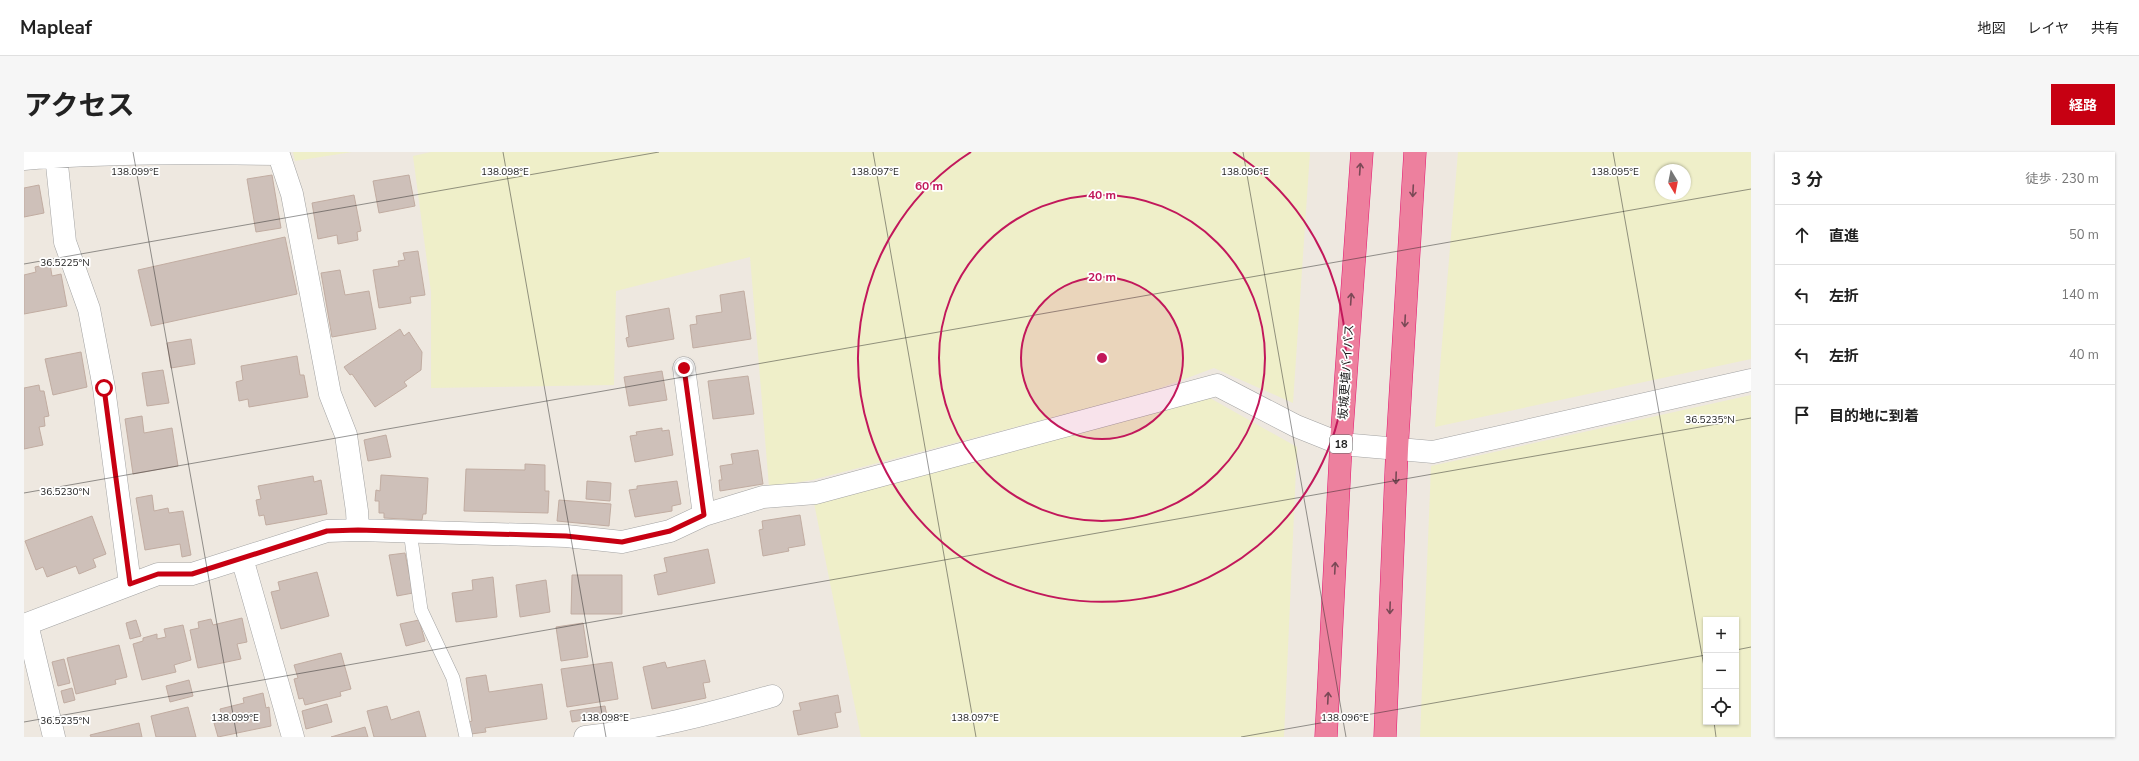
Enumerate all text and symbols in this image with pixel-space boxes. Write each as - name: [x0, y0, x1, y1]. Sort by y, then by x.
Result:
- text: Mapleaf: [20, 15, 92, 41]
- text: 地図: [1977, 19, 2005, 38]
- text: レイヤ: [2027, 19, 2069, 38]
- text: 共有: [2091, 19, 2119, 38]
- button: 経路: [2051, 84, 2115, 125]
- text: アクセス: [24, 87, 135, 125]
- one-way arrow: [1357, 163, 1364, 176]
- north arrow: [1655, 164, 1691, 200]
- text: 138.099°E: [111, 165, 159, 179]
- text: 138.098°E: [481, 165, 529, 179]
- text: 138.097°E: [851, 165, 899, 179]
- text: 138.096°E: [1221, 165, 1269, 179]
- text: 138.095°E: [1591, 165, 1639, 179]
- text: 3 分: [1791, 168, 1823, 191]
- text: 徒歩 · 230 m: [2025, 170, 2099, 188]
- text: 60 m: [915, 178, 943, 194]
- one-way arrow: [1409, 184, 1416, 197]
- text: 40 m: [1088, 187, 1116, 203]
- icon: ahead: [1791, 224, 1813, 246]
- text: 直進: [1829, 226, 1859, 246]
- text: 50 m: [2069, 226, 2099, 244]
- text: 36.5225°N: [40, 256, 90, 270]
- text: 20 m: [1088, 269, 1116, 285]
- icon: left: [1791, 284, 1813, 306]
- text: 左折: [1829, 286, 1859, 306]
- text: 140 m: [2061, 286, 2099, 304]
- one-way arrow: [1348, 293, 1355, 306]
- one-way arrow: [1401, 314, 1408, 327]
- street label: 坂城更埴バイパス: [1335, 324, 1357, 420]
- icon: left: [1791, 344, 1813, 366]
- text: 左折: [1829, 346, 1859, 366]
- text: 40 m: [2069, 346, 2099, 364]
- centre of rings: [1095, 351, 1109, 365]
- route end: [675, 359, 693, 377]
- route start: [95, 379, 113, 397]
- icon: arrive: [1791, 404, 1813, 426]
- text: 目的地に到着: [1829, 406, 1919, 426]
- text: 36.5235°N: [1685, 413, 1735, 427]
- road number: 18: [1330, 435, 1352, 453]
- one-way arrow: [1392, 471, 1400, 484]
- text: 36.5230°N: [40, 485, 90, 499]
- one-way arrow: [1331, 562, 1338, 575]
- one-way arrow: [1387, 601, 1394, 614]
- map controls: [1703, 617, 1739, 725]
- button: +: [1703, 617, 1739, 653]
- button: −: [1703, 653, 1739, 689]
- button: locate: [1703, 689, 1739, 725]
- one-way arrow: [1325, 692, 1332, 705]
- text: 138.099°E: [211, 711, 259, 725]
- text: 138.098°E: [581, 711, 629, 725]
- text: 138.097°E: [951, 711, 999, 725]
- text: 138.096°E: [1321, 711, 1369, 725]
- text: 36.5235°N: [40, 714, 90, 728]

